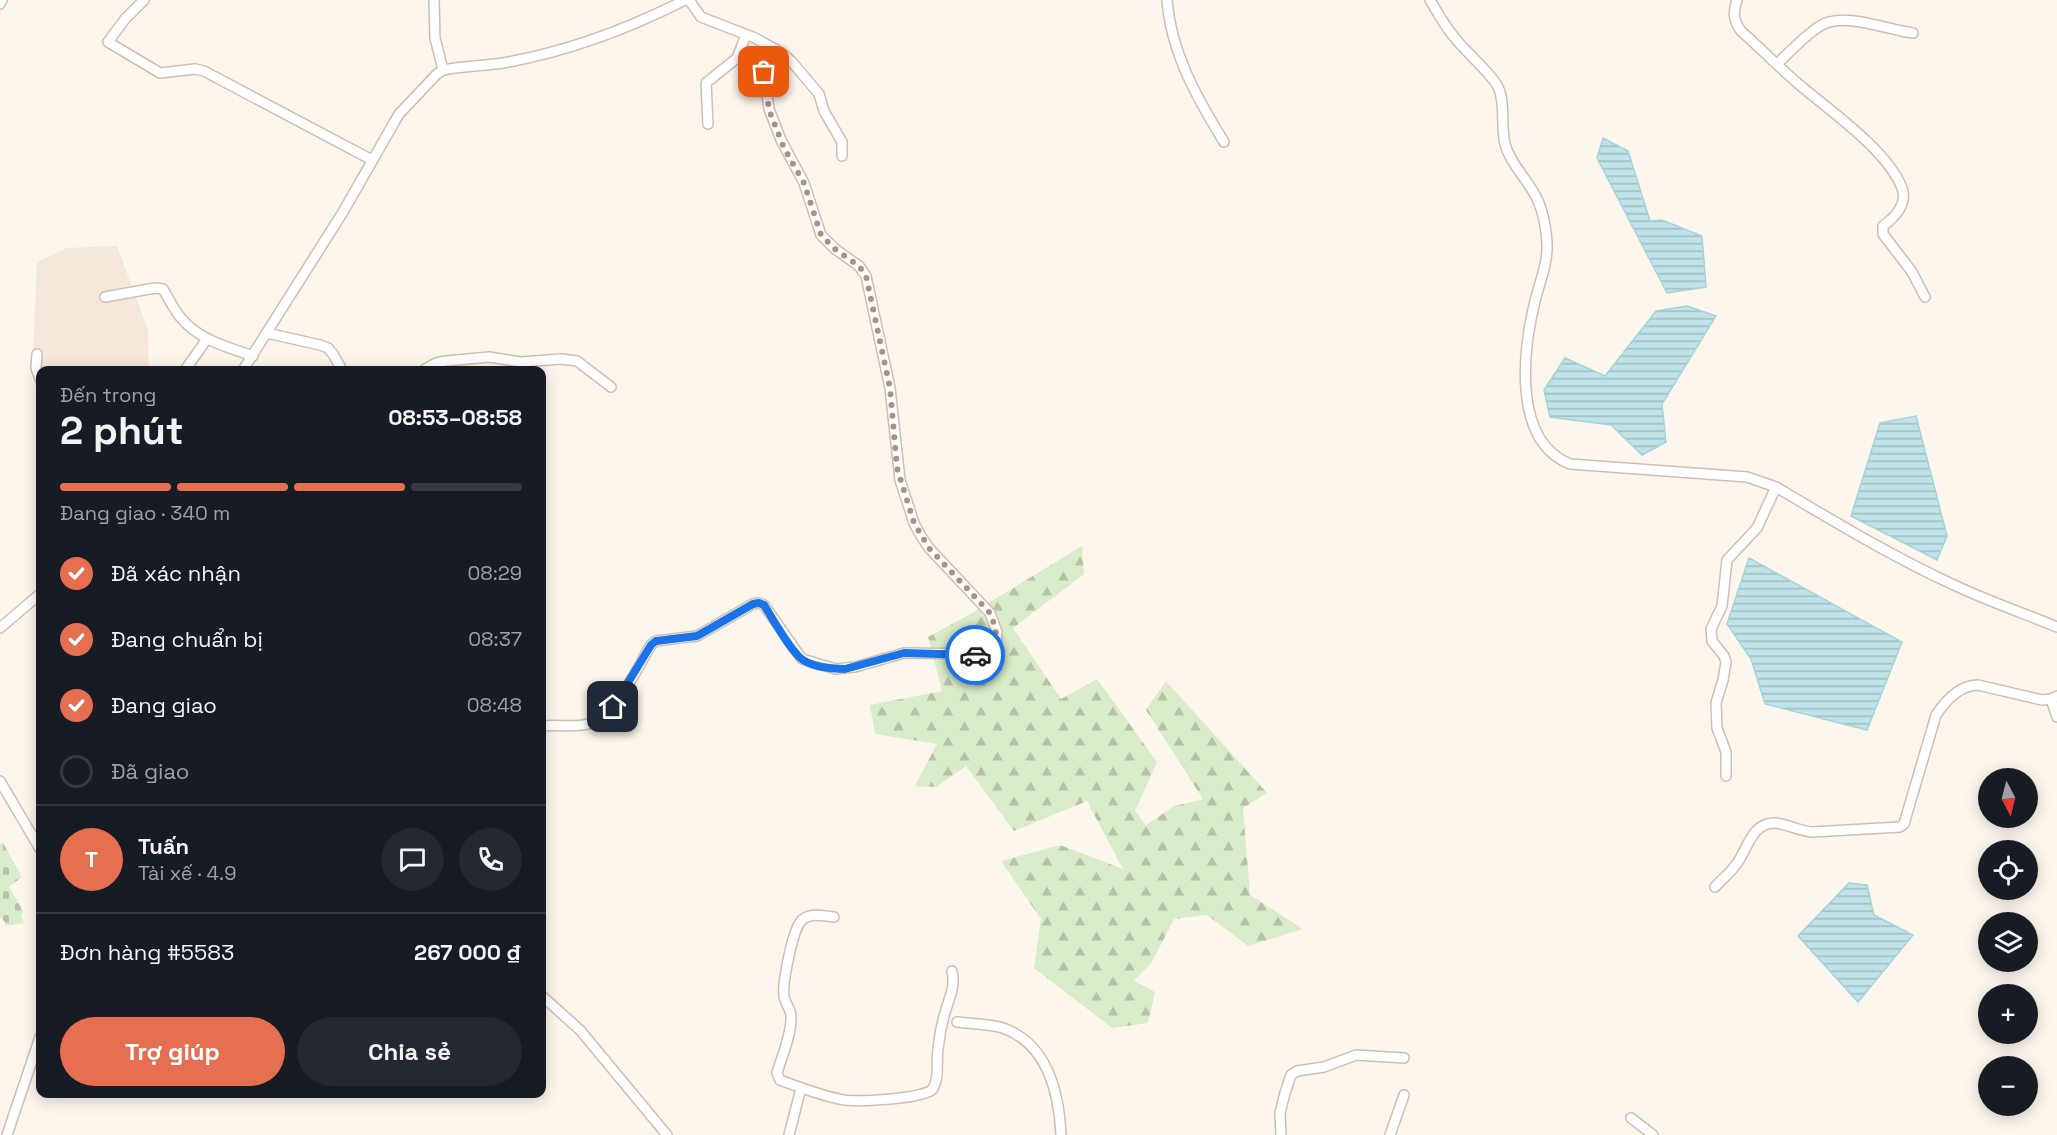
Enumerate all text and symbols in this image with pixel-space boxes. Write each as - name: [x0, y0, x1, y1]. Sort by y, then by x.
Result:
- pin: [738, 46, 789, 97]
- icon: bag: [747, 55, 780, 88]
- text: Đến trong: [60, 382, 156, 408]
- text: 08:53–08:58: [388, 403, 522, 431]
- text: 2 phút: [60, 406, 183, 455]
- text: Đang giao · 340 m: [60, 500, 230, 526]
- icon: check: [60, 557, 93, 590]
- text: Đã xác nhận: [111, 559, 241, 587]
- text: 08:29: [467, 560, 522, 586]
- icon: check: [60, 623, 93, 656]
- text: Đang chuẩn bị: [111, 625, 263, 653]
- courier: [945, 625, 1005, 685]
- text: 08:37: [468, 626, 522, 652]
- icon: car: [959, 639, 992, 672]
- pin: [587, 681, 638, 732]
- icon: check: [60, 689, 93, 722]
- icon: home: [596, 690, 629, 723]
- text: Đang giao: [111, 691, 217, 719]
- text: 08:48: [467, 692, 522, 718]
- text: Đã giao: [111, 757, 189, 785]
- north arrow: [1978, 768, 2038, 828]
- map controls: [1978, 768, 2038, 1116]
- button: chat: [381, 828, 444, 891]
- button: phone: [459, 828, 522, 891]
- text: Tuấn: [138, 832, 189, 860]
- button: locate: [1978, 840, 2038, 900]
- text: T: [85, 845, 98, 873]
- text: Tài xế · 4.9: [138, 860, 236, 886]
- button: layers: [1978, 912, 2038, 972]
- text: Đơn hàng #5583: [60, 938, 234, 966]
- text: 267 000 ₫: [414, 938, 522, 966]
- button: +: [1978, 984, 2038, 1044]
- button: Trợ giúp: [60, 1017, 285, 1086]
- button: Chia sẻ: [297, 1017, 522, 1086]
- button: −: [1978, 1056, 2038, 1116]

